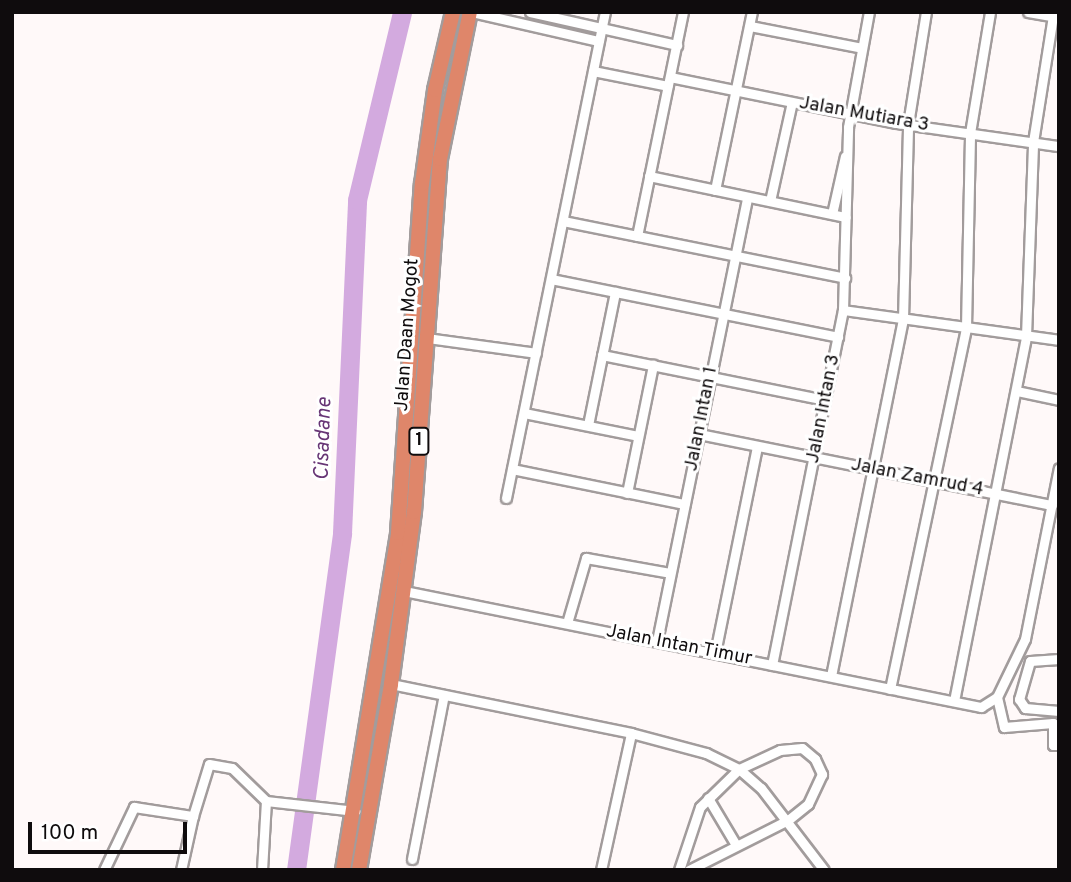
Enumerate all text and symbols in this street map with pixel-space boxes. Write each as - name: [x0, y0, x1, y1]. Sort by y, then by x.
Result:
- street label: Jalan Mutiara 3: [797, 92, 931, 138]
- street label: Jalan Daan Mogot: [391, 258, 425, 412]
- street label: Jalan Intan 3: [802, 353, 846, 465]
- street label: Jalan Intan 1: [681, 365, 723, 473]
- water label: Cisadane: [310, 397, 338, 481]
- road number: 1: [407, 426, 431, 456]
- street label: Jalan Zamrud 4: [849, 454, 985, 502]
- street label: Jalan Intan Timur: [604, 621, 754, 671]
- scale bar: [32, 808, 191, 852]
- text: 100 m: [41, 820, 98, 847]

